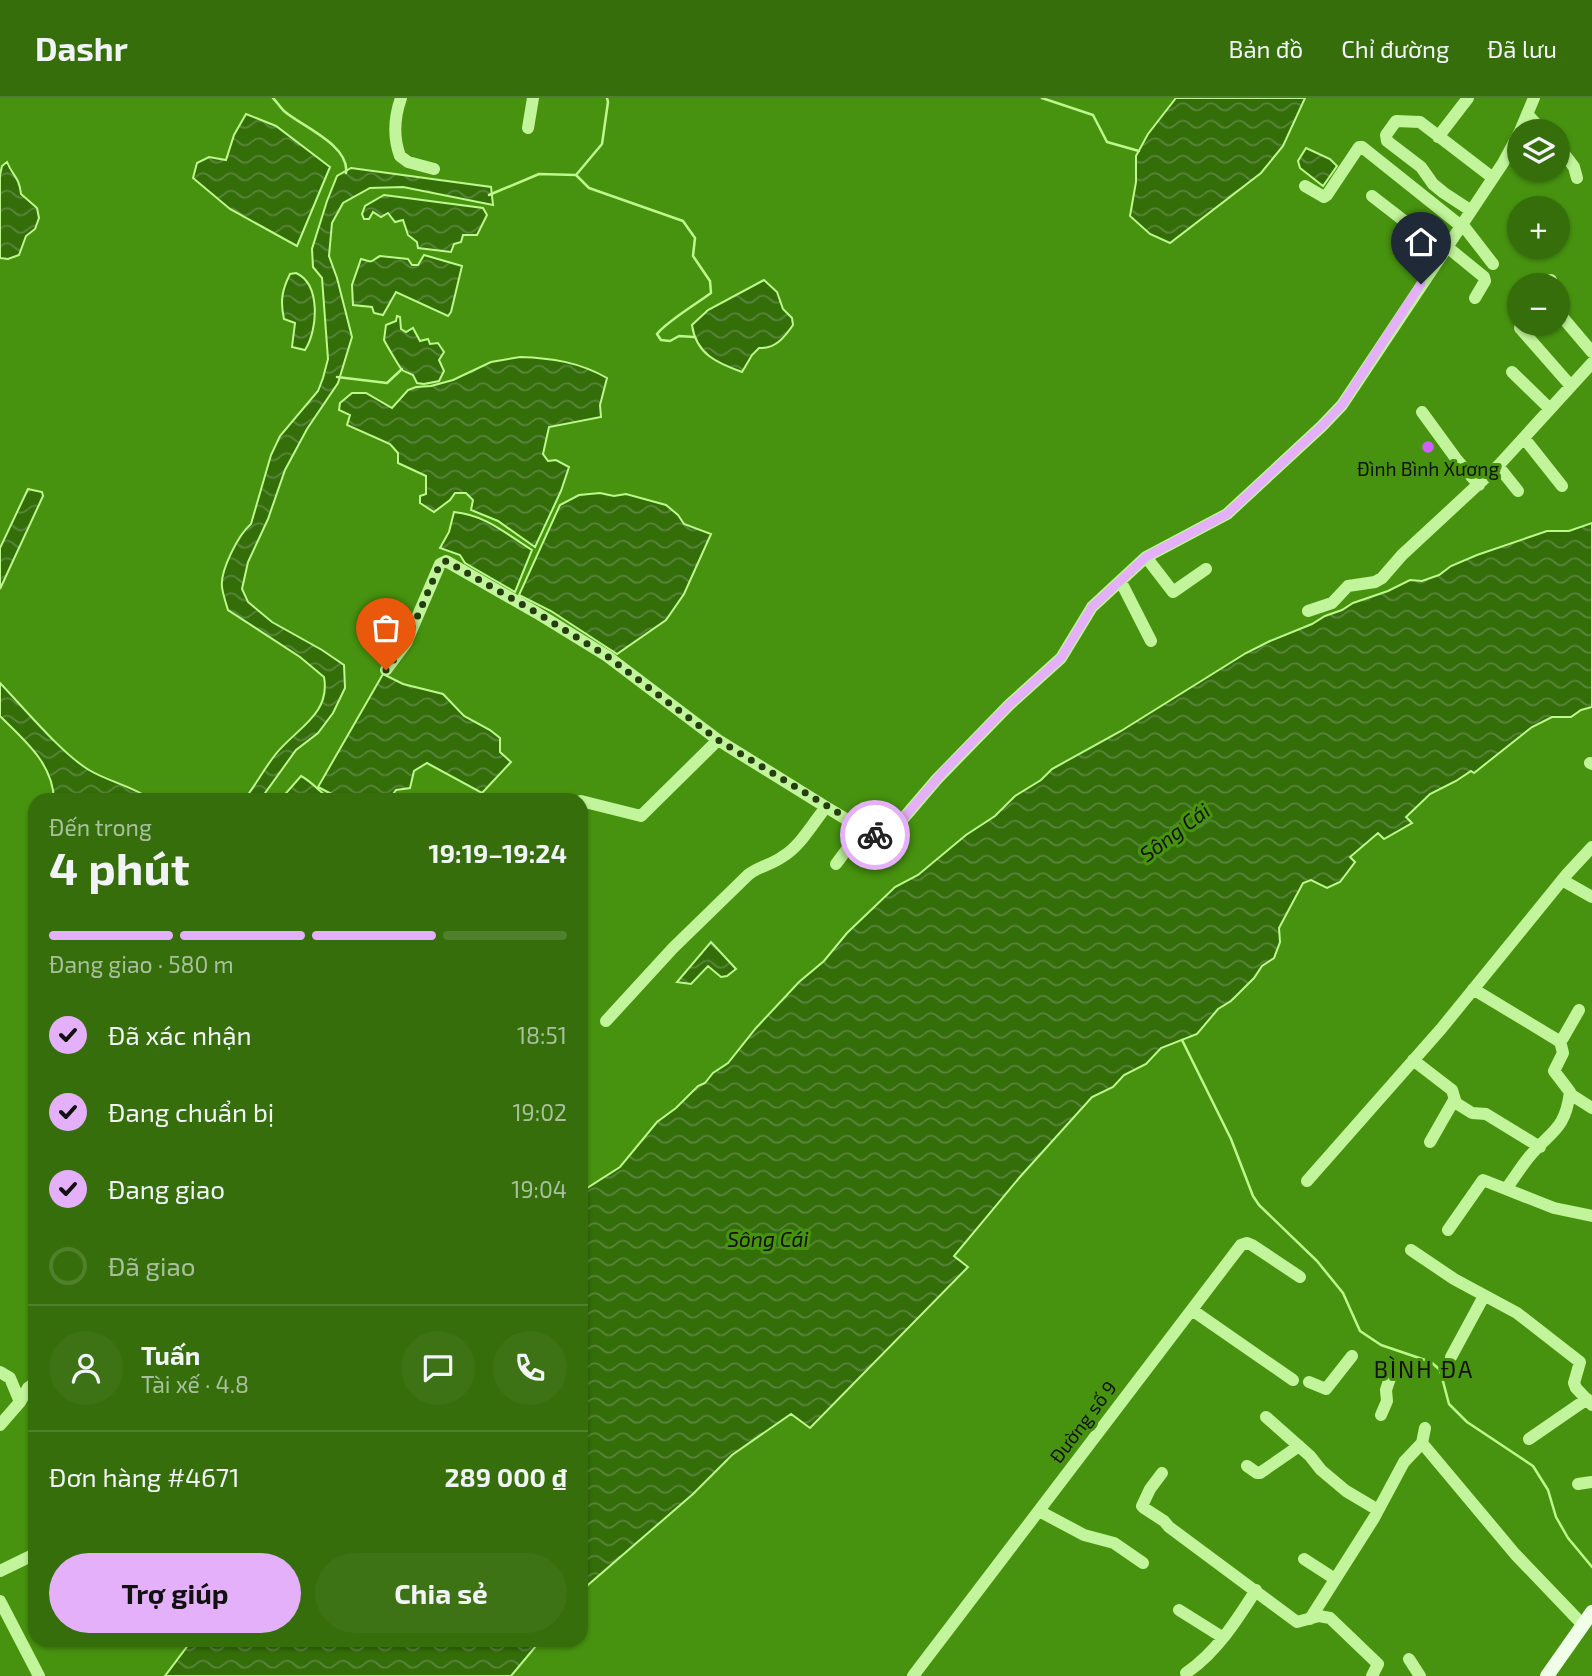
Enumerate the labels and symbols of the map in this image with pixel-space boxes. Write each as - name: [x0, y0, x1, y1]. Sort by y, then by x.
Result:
- pin: [1391, 212, 1451, 284]
- marker: Đình Bình Xương: [1420, 439, 1436, 455]
- place label: Đình Bình Xương: [1357, 457, 1499, 480]
- pin: [356, 598, 416, 670]
- water label: Sông Cái: [1134, 797, 1214, 866]
- courier: [840, 800, 910, 870]
- water label: Sông Cái: [727, 1226, 809, 1251]
- district label: BÌNH ĐA: [1374, 1355, 1474, 1383]
- street label: Đường số 9: [1044, 1376, 1121, 1467]

